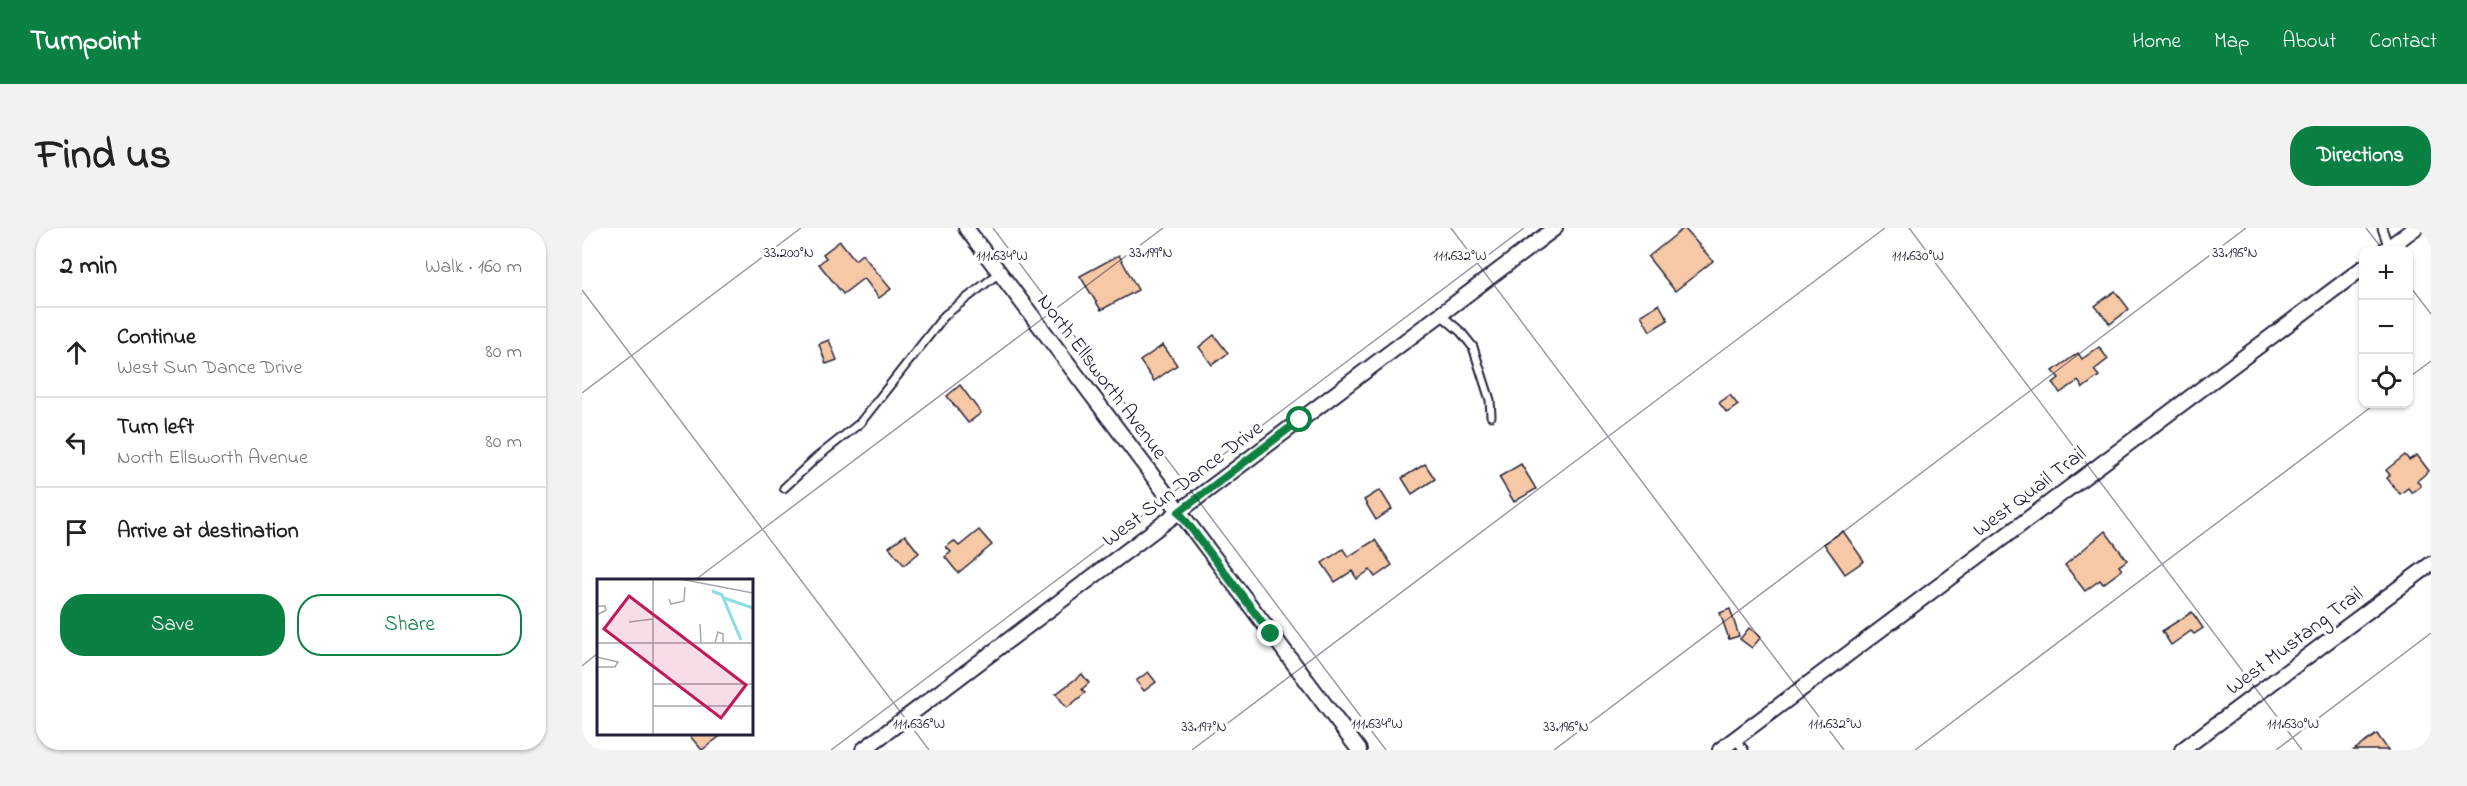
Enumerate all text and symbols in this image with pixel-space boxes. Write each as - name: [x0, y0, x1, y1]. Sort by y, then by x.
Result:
- text: Turnpoint: [30, 22, 141, 63]
- text: Home: [2132, 27, 2181, 57]
- text: Map: [2214, 27, 2249, 57]
- text: About: [2282, 27, 2336, 57]
- text: Contact: [2369, 27, 2437, 57]
- text: Find us: [36, 126, 171, 187]
- button: Directions: [2290, 126, 2431, 186]
- text: 33.200°N: [764, 242, 814, 264]
- text: 33.199°N: [1129, 242, 1173, 264]
- text: 33.196°N: [2212, 242, 2258, 264]
- text: 111.634°W: [976, 245, 1028, 267]
- text: 111.632°W: [1433, 245, 1487, 267]
- text: 111.630°W: [1892, 245, 1944, 267]
- map controls: [2359, 246, 2413, 408]
- button: +: [2359, 246, 2413, 300]
- text: 2 min: [60, 248, 117, 286]
- text: Walk · 160 m: [425, 253, 522, 282]
- street label: North Ellsworth Avenue: [1029, 288, 1174, 467]
- button: −: [2359, 300, 2413, 354]
- text: Continue: [117, 322, 196, 354]
- icon: ahead: [60, 336, 93, 369]
- text: 80 m: [485, 338, 522, 367]
- text: West Sun Dance Drive: [117, 354, 302, 383]
- button: locate: [2359, 354, 2413, 408]
- route start: [1286, 406, 1312, 432]
- text: Turn left: [117, 412, 194, 444]
- street label: West Sun Dance Drive: [1096, 414, 1270, 555]
- icon: left: [60, 426, 93, 459]
- text: 80 m: [485, 428, 522, 457]
- street label: West Quail Trail: [1967, 440, 2093, 545]
- text: North Ellsworth Avenue: [117, 444, 308, 473]
- icon: arrive: [60, 516, 93, 549]
- text: Arrive at destination: [117, 516, 299, 548]
- inset map: [597, 579, 753, 735]
- street label: West Mustang Trail: [2220, 580, 2371, 705]
- button: Save: [60, 594, 285, 656]
- button: Share: [297, 594, 522, 656]
- route end: [1257, 620, 1283, 646]
- text: 111.636°W: [893, 713, 945, 735]
- text: 111.634°W: [1351, 713, 1403, 735]
- text: 111.632°W: [1808, 713, 1862, 735]
- text: 111.630°W: [2267, 713, 2319, 735]
- text: 33.197°N: [1181, 716, 1227, 738]
- text: 33.196°N: [1543, 716, 1589, 738]

